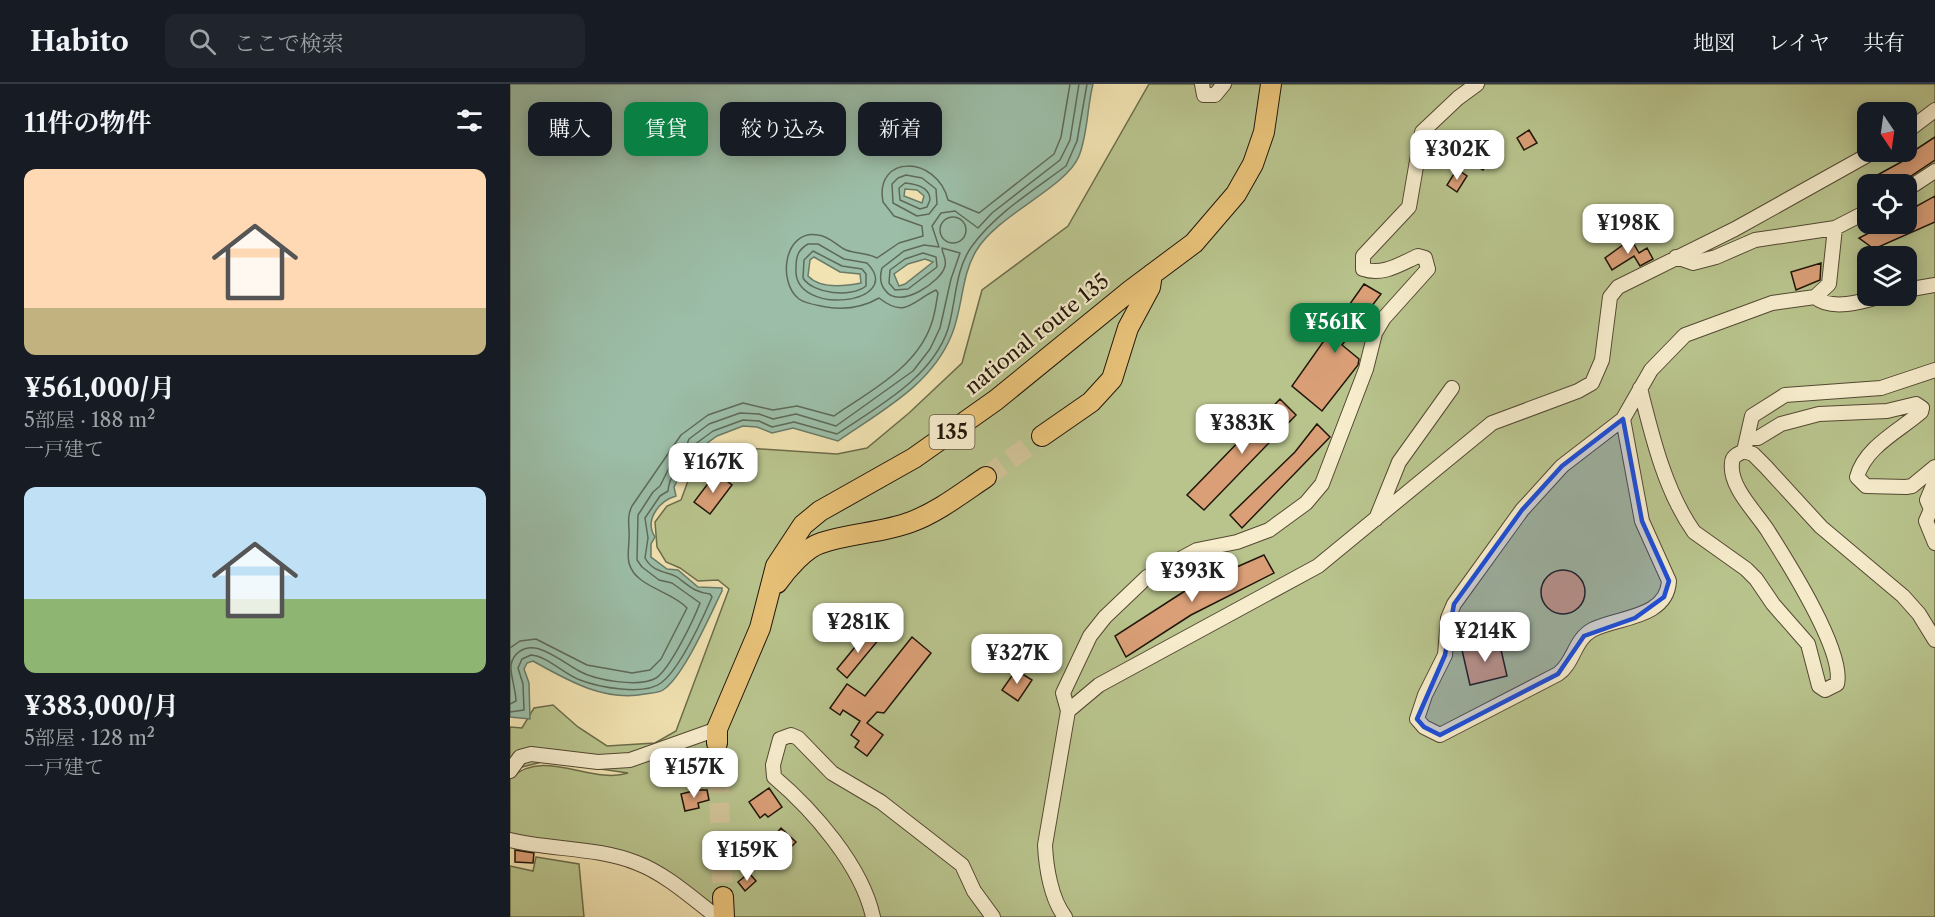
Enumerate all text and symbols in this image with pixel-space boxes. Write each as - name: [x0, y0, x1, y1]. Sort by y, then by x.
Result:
- search box: [165, 14, 585, 68]
- text: Habito: [30, 24, 129, 58]
- icon: search: [186, 25, 219, 58]
- text: ここで検索: [234, 30, 344, 57]
- text: 地図: [1693, 30, 1735, 55]
- text: レイヤ: [1768, 30, 1830, 55]
- text: 共有: [1863, 30, 1905, 55]
- chip: 購入: [528, 102, 612, 156]
- chip: 賃貸: [624, 102, 708, 156]
- chip: 絞り込み: [720, 102, 846, 156]
- chip: 新着: [858, 102, 942, 156]
- north arrow: [1857, 102, 1917, 162]
- map controls: [1857, 102, 1917, 306]
- icon: filters: [453, 104, 486, 137]
- text: 11件の物件: [24, 107, 151, 139]
- pin: ¥302K: [1415, 130, 1499, 181]
- text: ¥302K: [1424, 137, 1490, 161]
- button: locate: [1857, 174, 1917, 234]
- pin: ¥198K: [1586, 204, 1670, 255]
- icon: home: [201, 208, 309, 316]
- text: ¥198K: [1597, 211, 1659, 235]
- button: layers: [1857, 246, 1917, 306]
- street label: national route 135: [960, 268, 1114, 399]
- pin: ¥561K: [1293, 303, 1377, 354]
- text: ¥561K: [1304, 310, 1366, 334]
- text: ¥561,000/月: [24, 372, 175, 404]
- pin: ¥383K: [1200, 404, 1284, 455]
- text: 5部屋 · 188 m²: [24, 408, 155, 432]
- text: ¥383K: [1210, 411, 1274, 435]
- road number: 135: [930, 415, 974, 449]
- text: 一戸建て: [24, 437, 104, 461]
- pin: ¥167K: [671, 443, 755, 494]
- text: ¥167K: [683, 450, 743, 474]
- icon: home: [201, 526, 309, 634]
- pin: ¥393K: [1150, 552, 1234, 603]
- text: ¥393K: [1160, 559, 1224, 583]
- pin: ¥281K: [816, 603, 900, 654]
- text: ¥281K: [827, 610, 889, 634]
- pin: ¥214K: [1443, 612, 1527, 663]
- text: ¥214K: [1454, 619, 1516, 643]
- pin: ¥327K: [975, 634, 1059, 685]
- text: ¥327K: [985, 641, 1049, 665]
- text: ¥383,000/月: [24, 690, 179, 722]
- text: 5部屋 · 128 m²: [24, 726, 155, 750]
- pin: ¥157K: [652, 748, 736, 799]
- text: 一戸建て: [24, 755, 104, 779]
- text: ¥157K: [664, 755, 724, 779]
- pin: ¥159K: [705, 831, 789, 882]
- text: ¥159K: [716, 838, 778, 862]

